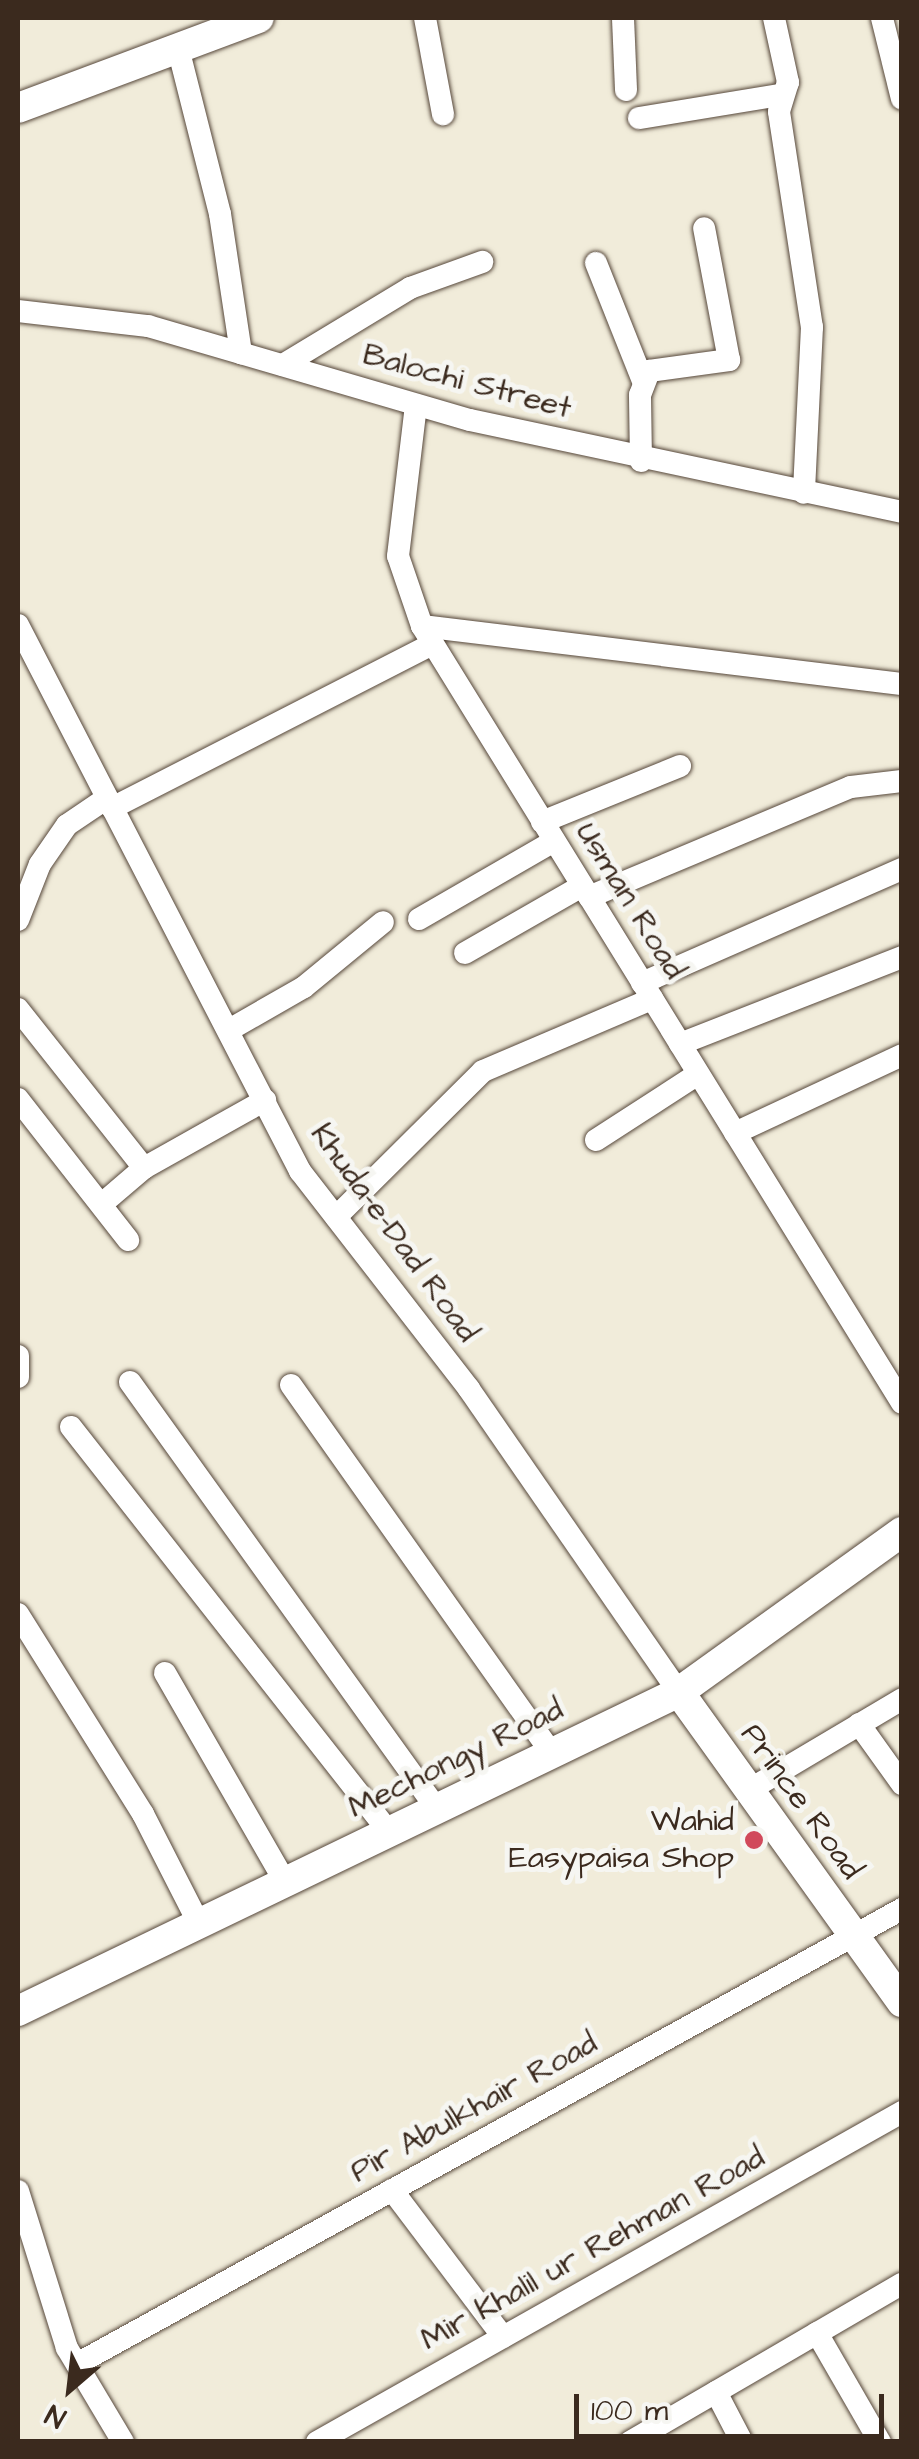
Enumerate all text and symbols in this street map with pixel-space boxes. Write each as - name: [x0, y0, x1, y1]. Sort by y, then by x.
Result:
- street label: Balochi Street: [358, 336, 576, 428]
- street label: Usman Road: [567, 816, 693, 986]
- street label: Khuda-e-Dad Road: [302, 1116, 486, 1350]
- street label: Mechongy Road: [342, 1690, 570, 1828]
- street label: Prince Road: [732, 1717, 870, 1887]
- place label: Wahid Easypaisa Shop: [509, 1803, 734, 1878]
- marker: Wahid Easypaisa Shop: [743, 1829, 765, 1851]
- street label: Pir Abulkhair Road: [344, 2024, 604, 2192]
- street label: Mir Khalil ur Rehman Road: [414, 2138, 772, 2360]
- north arrow: [20, 2339, 120, 2439]
- scale bar: [579, 2374, 889, 2436]
- text: 100 m: [591, 2390, 668, 2432]
- text: N: [39, 2395, 73, 2437]

